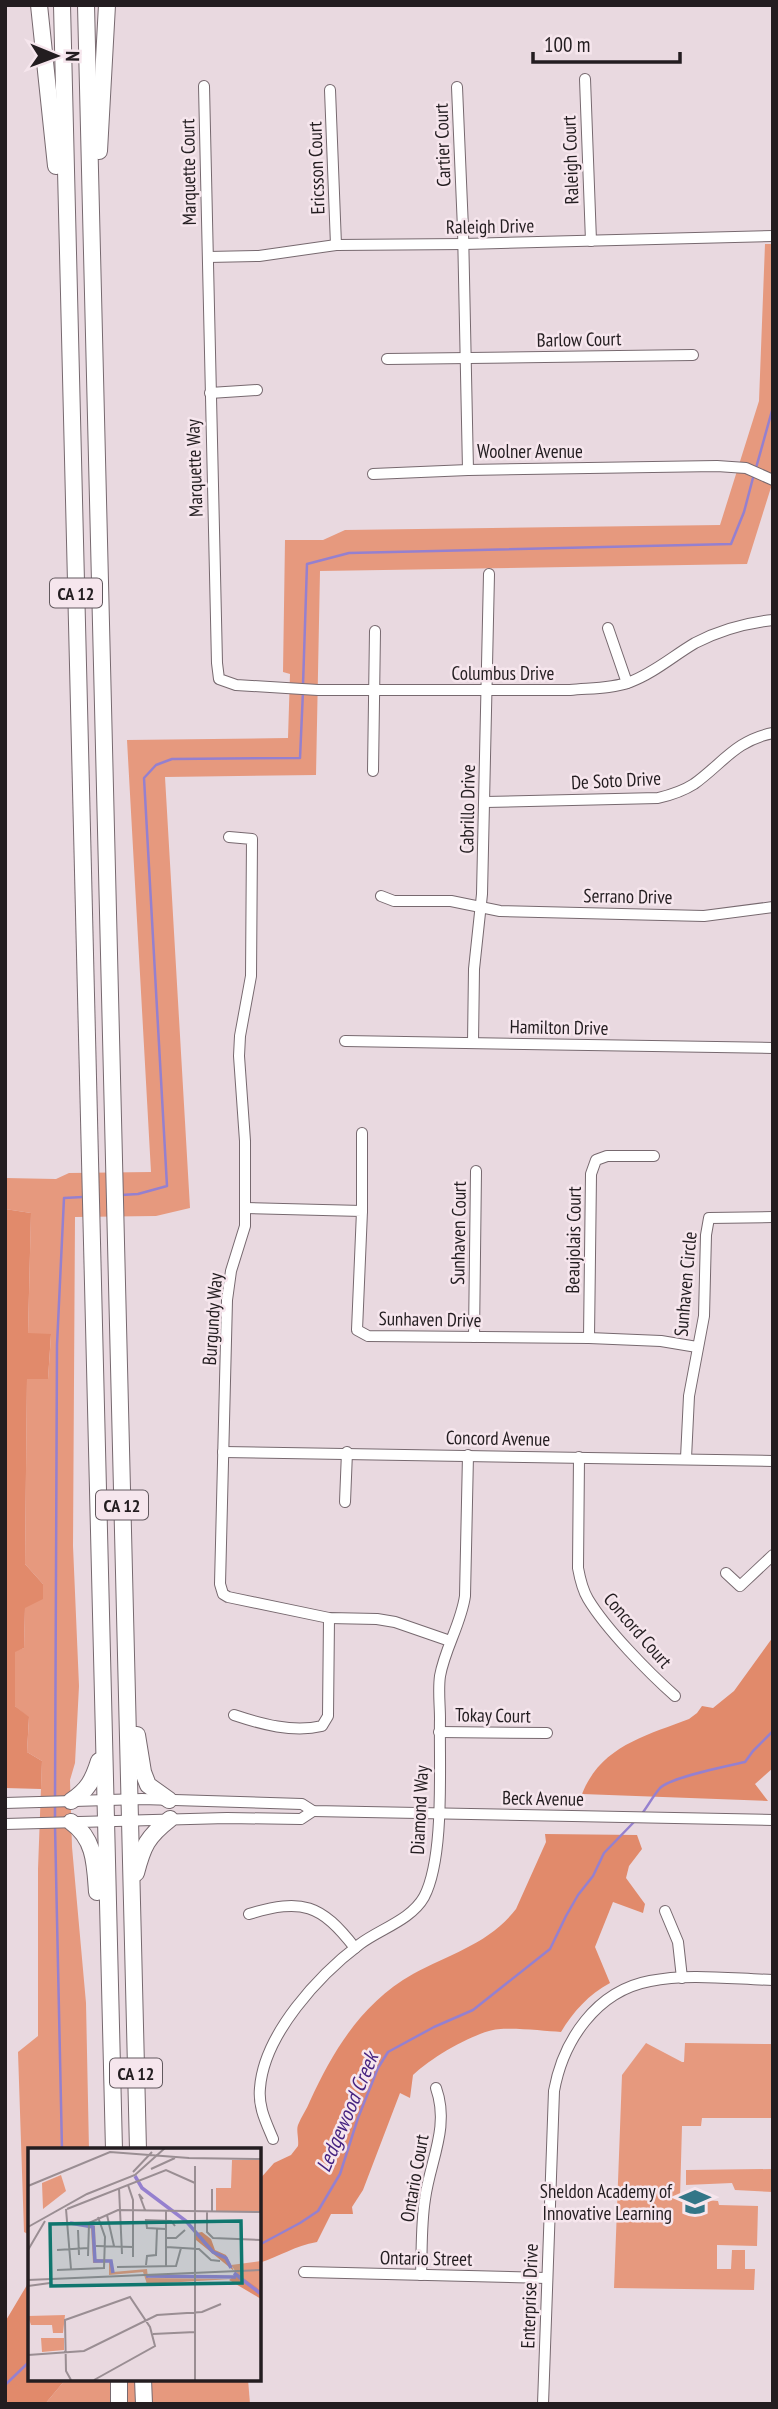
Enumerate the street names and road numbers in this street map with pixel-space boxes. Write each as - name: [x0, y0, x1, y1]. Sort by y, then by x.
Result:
- street label: Cartier Court: [429, 102, 455, 187]
- street label: Raleigh Court: [556, 114, 584, 205]
- street label: Marquette Court: [175, 118, 201, 226]
- street label: Ericsson Court: [302, 120, 330, 215]
- street label: Raleigh Drive: [446, 213, 534, 239]
- street label: Barlow Court: [536, 326, 622, 352]
- street label: Marquette Way: [180, 418, 208, 517]
- street label: Woolner Avenue: [477, 439, 583, 463]
- road number: CA 12: [50, 578, 102, 608]
- street label: Columbus Drive: [452, 661, 555, 685]
- street label: Cabrillo Drive: [454, 764, 480, 854]
- street label: De Soto Drive: [570, 766, 662, 794]
- street label: Serrano Drive: [583, 883, 673, 909]
- street label: Hamilton Drive: [509, 1014, 609, 1040]
- street label: Sunhaven Court: [445, 1180, 471, 1285]
- street label: Beaujolais Court: [560, 1186, 586, 1294]
- street label: Sunhaven Circle: [668, 1230, 702, 1338]
- street label: Burgundy Way: [197, 1271, 227, 1366]
- street label: Sunhaven Drive: [378, 1306, 482, 1332]
- street label: Concord Avenue: [446, 1425, 551, 1451]
- road number: CA 12: [96, 1490, 148, 1520]
- street label: Concord Court: [599, 1587, 678, 1673]
- street label: Tokay Court: [455, 1702, 532, 1728]
- street label: Diamond Way: [405, 1764, 433, 1855]
- street label: Beck Avenue: [502, 1785, 584, 1811]
- road number: CA 12: [110, 2059, 162, 2088]
- street label: Ontario Court: [394, 2131, 434, 2224]
- street label: Enterprise Drive: [515, 2243, 543, 2349]
- street label: Ontario Street: [380, 2245, 473, 2271]

